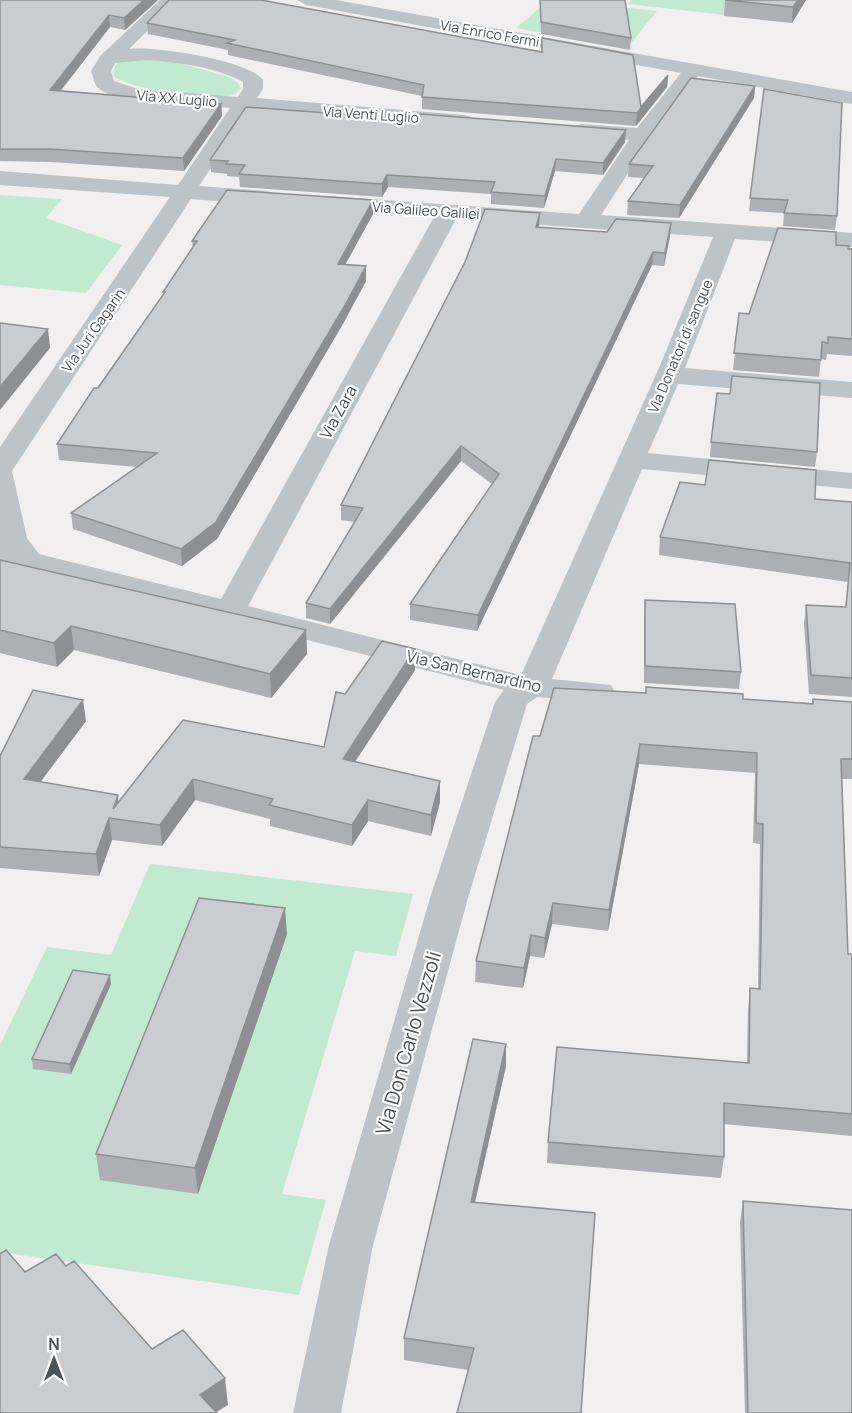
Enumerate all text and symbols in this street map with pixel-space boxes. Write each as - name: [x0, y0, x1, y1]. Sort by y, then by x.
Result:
- street label: Via Enrico Fermi: [439, 15, 541, 51]
- street label: Via XX Luglio: [136, 85, 218, 111]
- street label: Via Venti Luglio: [322, 101, 420, 127]
- street label: Via Galileo Galilei: [372, 197, 480, 223]
- street label: Via Donatori di sangue: [643, 276, 717, 416]
- street label: Via Juri Gagarin: [57, 284, 129, 376]
- street label: Via Zara: [314, 381, 362, 443]
- street label: Via San Bernardino: [404, 645, 544, 697]
- street label: Via Don Carlo Vezzoli: [369, 948, 447, 1138]
- north arrow: [24, 1329, 84, 1389]
- text: N: [48, 1333, 60, 1355]

